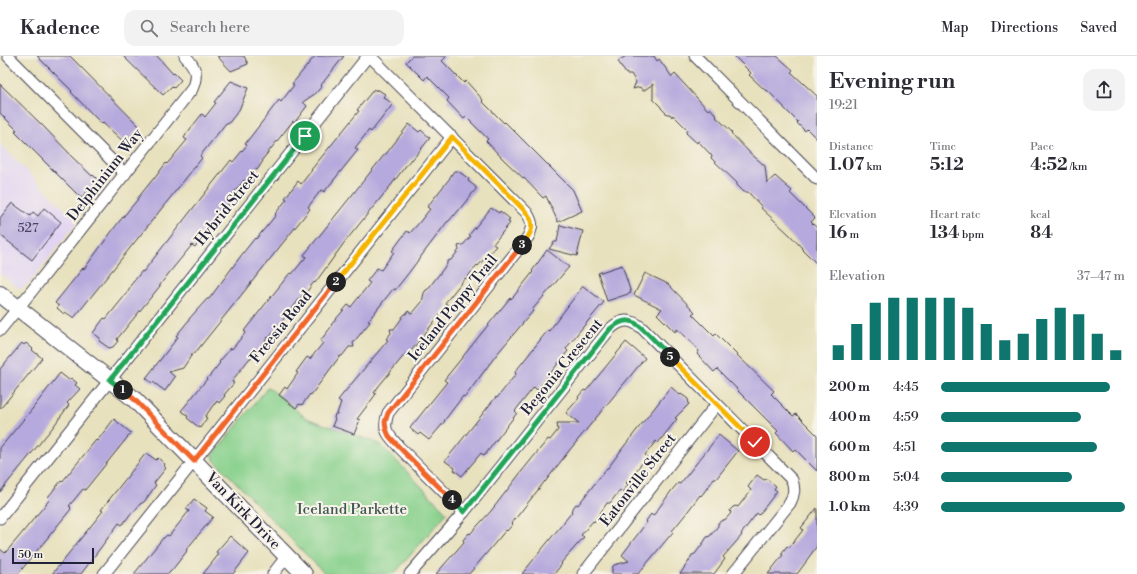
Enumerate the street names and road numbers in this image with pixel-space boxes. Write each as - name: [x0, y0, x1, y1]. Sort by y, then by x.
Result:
- street label: Delphinium Way: [63, 124, 147, 225]
- street label: Hybrid Street: [191, 166, 264, 250]
- street label: Iceland Poppy Trail: [404, 250, 502, 365]
- street label: Freesia Road: [246, 286, 316, 367]
- street label: Begonia Crescent: [517, 314, 607, 420]
- street label: Eatonville Street: [596, 429, 681, 530]
- street label: Van Kirk Drive: [201, 468, 285, 554]

